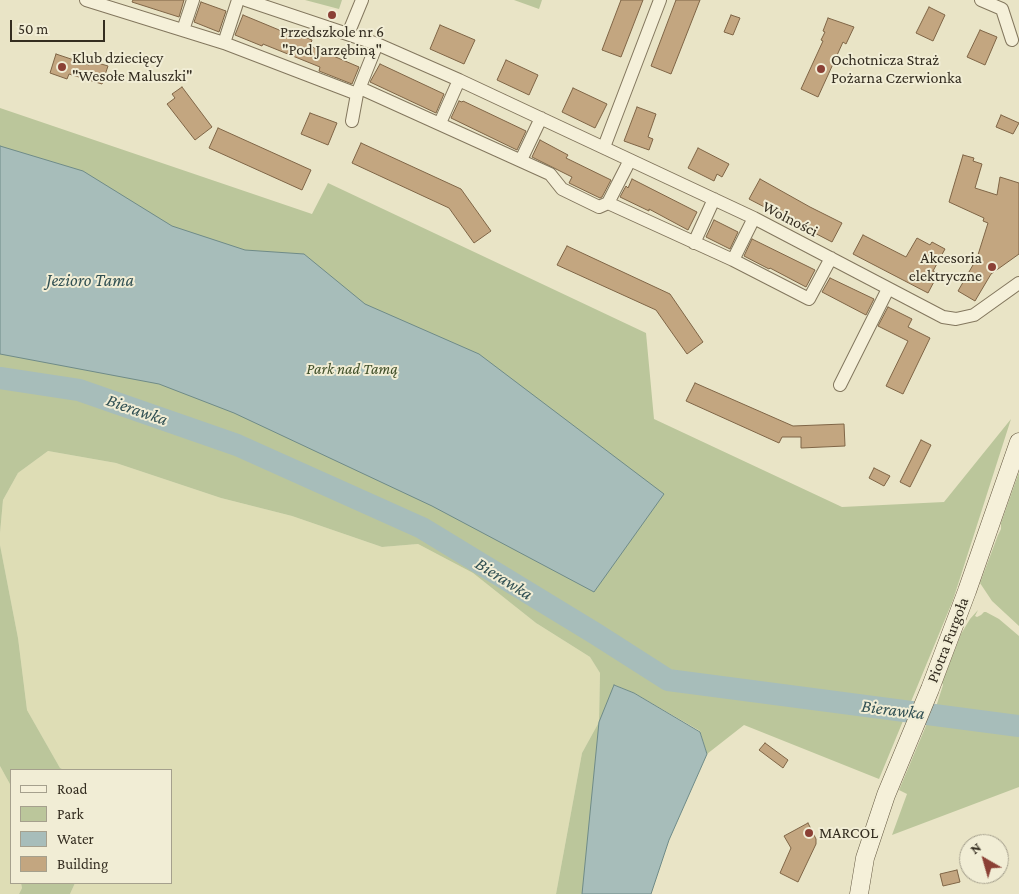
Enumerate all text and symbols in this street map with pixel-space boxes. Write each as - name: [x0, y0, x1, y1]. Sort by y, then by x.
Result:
- marker: Przedszkole nr 6 "Pod Jarzębiną": [326, 9, 338, 21]
- scale bar: [12, 10, 108, 42]
- text: 50 m: [18, 21, 48, 37]
- place label: Przedszkole nr 6 "Pod Jarzębiną": [280, 22, 384, 60]
- place label: Klub dziecięcy "Wesołe Maluszki": [72, 48, 193, 86]
- place label: Ochotnicza Straż Pożarna Czerwionka: [831, 50, 962, 88]
- marker: Klub dziecięcy "Wesołe Maluszki": [56, 61, 68, 73]
- marker: Ochotnicza Straż Pożarna Czerwionka: [815, 63, 827, 75]
- street label: Wolności: [759, 197, 821, 241]
- place label: Akcesoria elektryczne: [909, 248, 982, 286]
- marker: Akcesoria elektryczne: [986, 261, 998, 273]
- water label: Jezioro Tama: [46, 269, 134, 291]
- park label: Park nad Tamą: [306, 359, 398, 379]
- water label: Bierawka: [103, 389, 171, 431]
- water label: Bierawka: [471, 553, 537, 605]
- street label: Piotra Furgoła: [923, 595, 973, 685]
- water label: Bierawka: [860, 695, 926, 725]
- legend: [10, 769, 172, 884]
- text: Road: [57, 781, 87, 797]
- text: Park: [57, 806, 84, 822]
- place label: MARCOL: [819, 823, 878, 843]
- marker: MARCOL: [803, 827, 815, 839]
- text: Water: [57, 831, 94, 847]
- north arrow: [959, 834, 1009, 884]
- text: N: [967, 839, 984, 857]
- text: Building: [57, 856, 108, 872]

